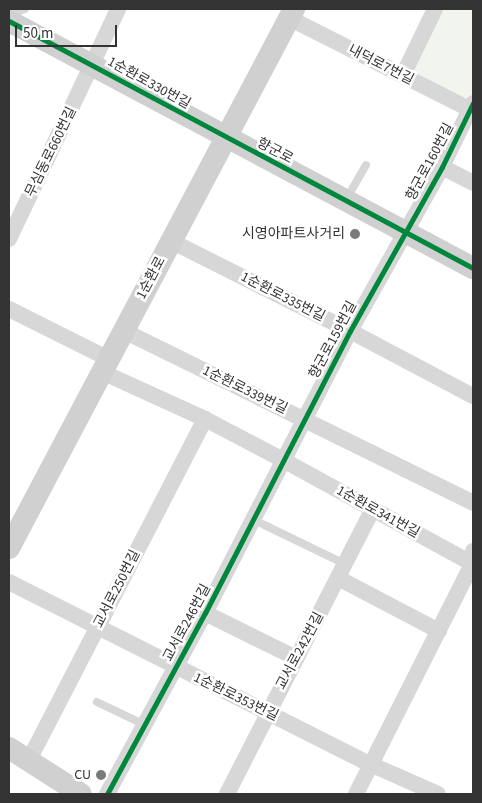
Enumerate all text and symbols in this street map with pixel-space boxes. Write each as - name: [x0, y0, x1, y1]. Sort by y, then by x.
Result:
- scale bar: [18, 15, 120, 47]
- text: 50 m: [23, 23, 53, 44]
- street label: 내덕로7번길: [345, 41, 417, 89]
- street label: 1순환로330번길: [105, 53, 193, 113]
- street label: 무심동로660번길: [22, 104, 80, 200]
- street label: 향군로160번길: [403, 120, 457, 204]
- street label: 향군로: [254, 135, 296, 167]
- place label: 시영아파트사거리: [242, 226, 345, 242]
- marker: 시영아파트사거리: [349, 228, 361, 240]
- street label: 1순환로: [133, 254, 169, 302]
- street label: 1순환로335번길: [238, 269, 328, 325]
- street label: 향군로159번길: [306, 298, 360, 382]
- street label: 1순환로339번길: [200, 362, 290, 418]
- street label: 1순환로341번길: [334, 482, 422, 542]
- street label: 교서로250번길: [90, 547, 144, 631]
- street label: 교서로246번길: [160, 581, 214, 665]
- street label: 교서로242번길: [273, 609, 327, 693]
- street label: 1순환로353번길: [191, 669, 281, 725]
- place label: CU: [74, 767, 91, 783]
- marker: CU: [95, 769, 107, 781]

